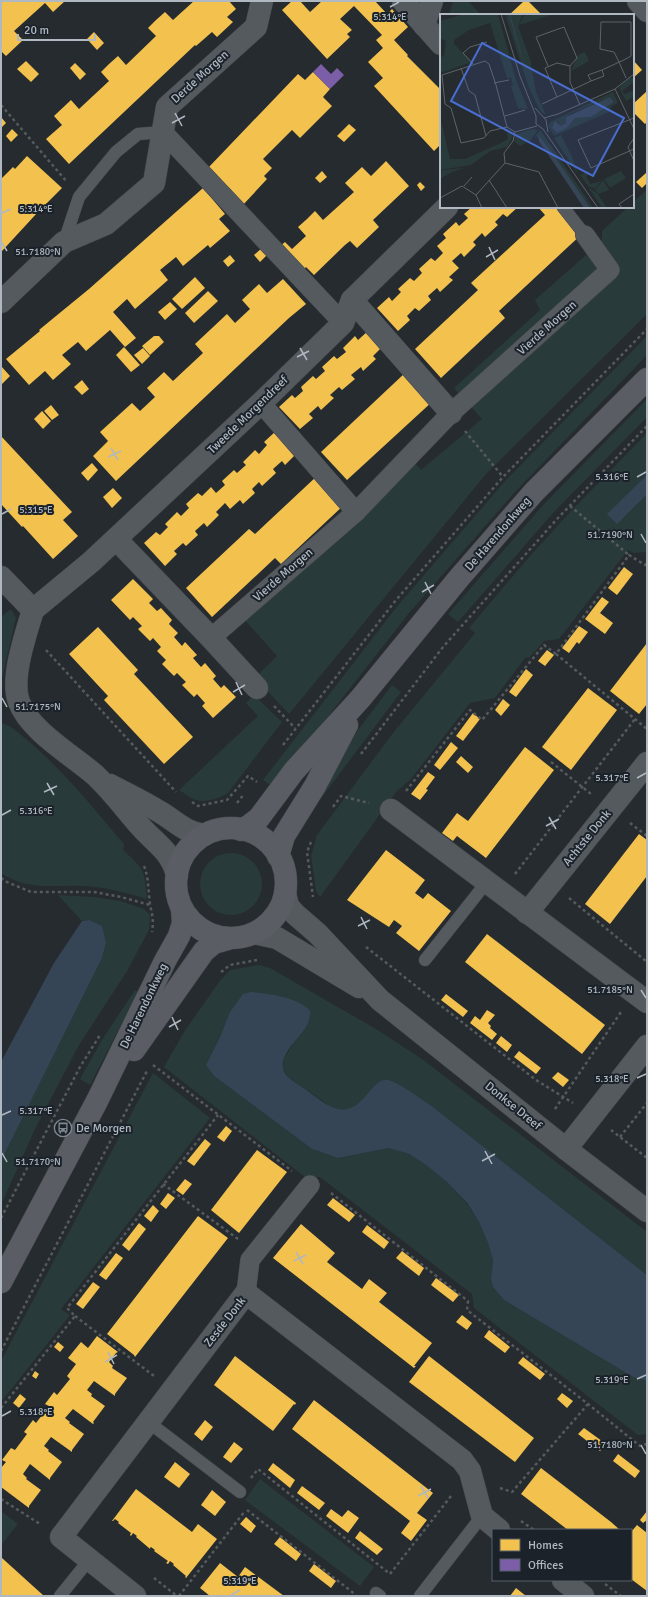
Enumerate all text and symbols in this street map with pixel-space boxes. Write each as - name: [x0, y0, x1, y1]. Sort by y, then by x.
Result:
- text: 5.314°E: [373, 11, 407, 23]
- inset map: [440, 14, 634, 208]
- scale bar: [18, 16, 95, 42]
- text: 20 m: [24, 23, 49, 38]
- street label: Derde Morgen: [168, 47, 232, 107]
- text: 5.314°E: [19, 203, 53, 215]
- text: 51.7180°N: [15, 246, 61, 258]
- street label: Vierde Morgen: [514, 297, 580, 359]
- street label: Tweede Morgendreef: [205, 372, 292, 457]
- text: 5.316°E: [595, 471, 629, 483]
- street label: De Harendonkweg: [462, 494, 534, 574]
- text: 5.315°E: [19, 504, 53, 516]
- text: 51.7190°N: [587, 529, 633, 541]
- street label: Vierde Morgen: [250, 545, 316, 605]
- text: 51.7175°N: [15, 701, 61, 713]
- text: 5.317°E: [595, 772, 629, 784]
- text: 5.316°E: [19, 805, 53, 817]
- street label: Achtste Donk: [560, 807, 614, 869]
- street label: De Harendonkweg: [117, 961, 171, 1051]
- text: 51.7185°N: [587, 984, 633, 996]
- text: 5.318°E: [595, 1073, 629, 1085]
- street label: Donkse Dreef: [482, 1079, 545, 1134]
- text: 5.317°E: [19, 1105, 53, 1117]
- bus stop icon: De Morgen: [53, 1118, 73, 1138]
- place label: De Morgen: [76, 1121, 132, 1136]
- text: 51.7170°N: [15, 1156, 61, 1168]
- street label: Zesde Donk: [201, 1294, 249, 1350]
- text: 5.319°E: [595, 1374, 629, 1386]
- text: 5.318°E: [19, 1406, 53, 1418]
- text: 51.7180°N: [587, 1439, 633, 1451]
- legend: [492, 1529, 632, 1581]
- text: Homes: [528, 1538, 563, 1553]
- text: Offices: [528, 1558, 563, 1573]
- text: 5.319°E: [223, 1575, 257, 1587]

